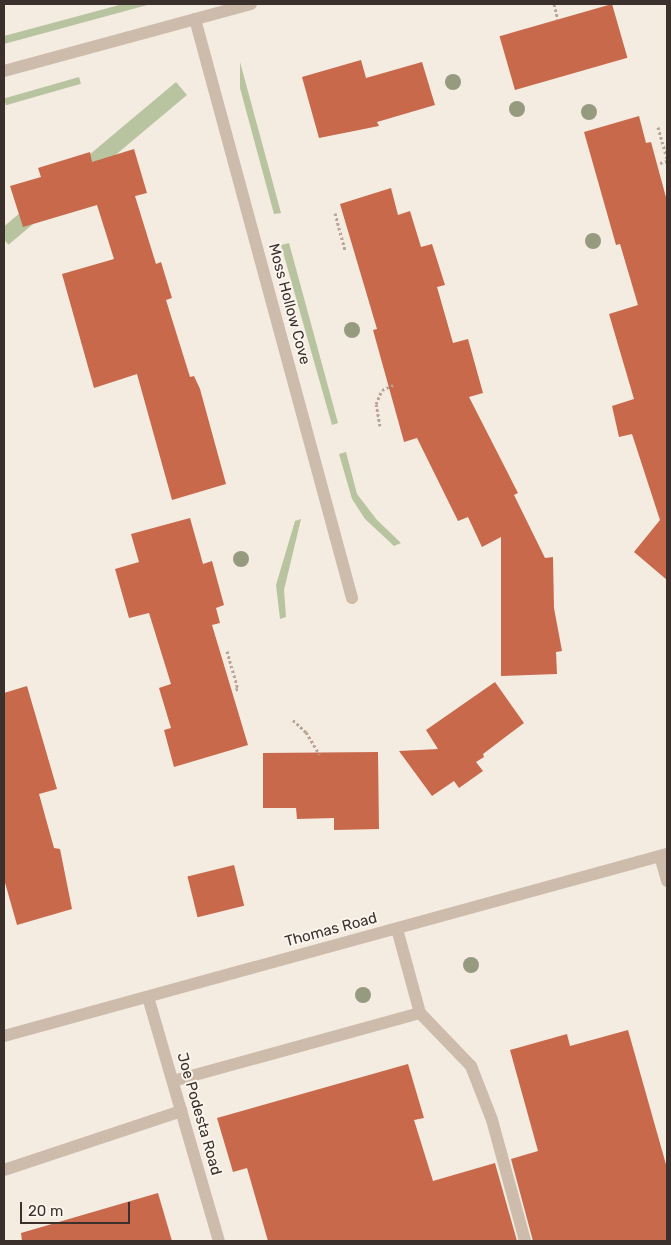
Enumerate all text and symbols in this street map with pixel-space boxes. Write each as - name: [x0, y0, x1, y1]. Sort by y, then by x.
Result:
- street label: Moss Hollow Cove: [264, 241, 314, 367]
- street label: Thomas Road: [283, 909, 379, 951]
- street label: Joe Podesta Road: [173, 1051, 225, 1177]
- scale bar: [22, 1192, 132, 1224]
- text: 20 m: [28, 1202, 63, 1220]

